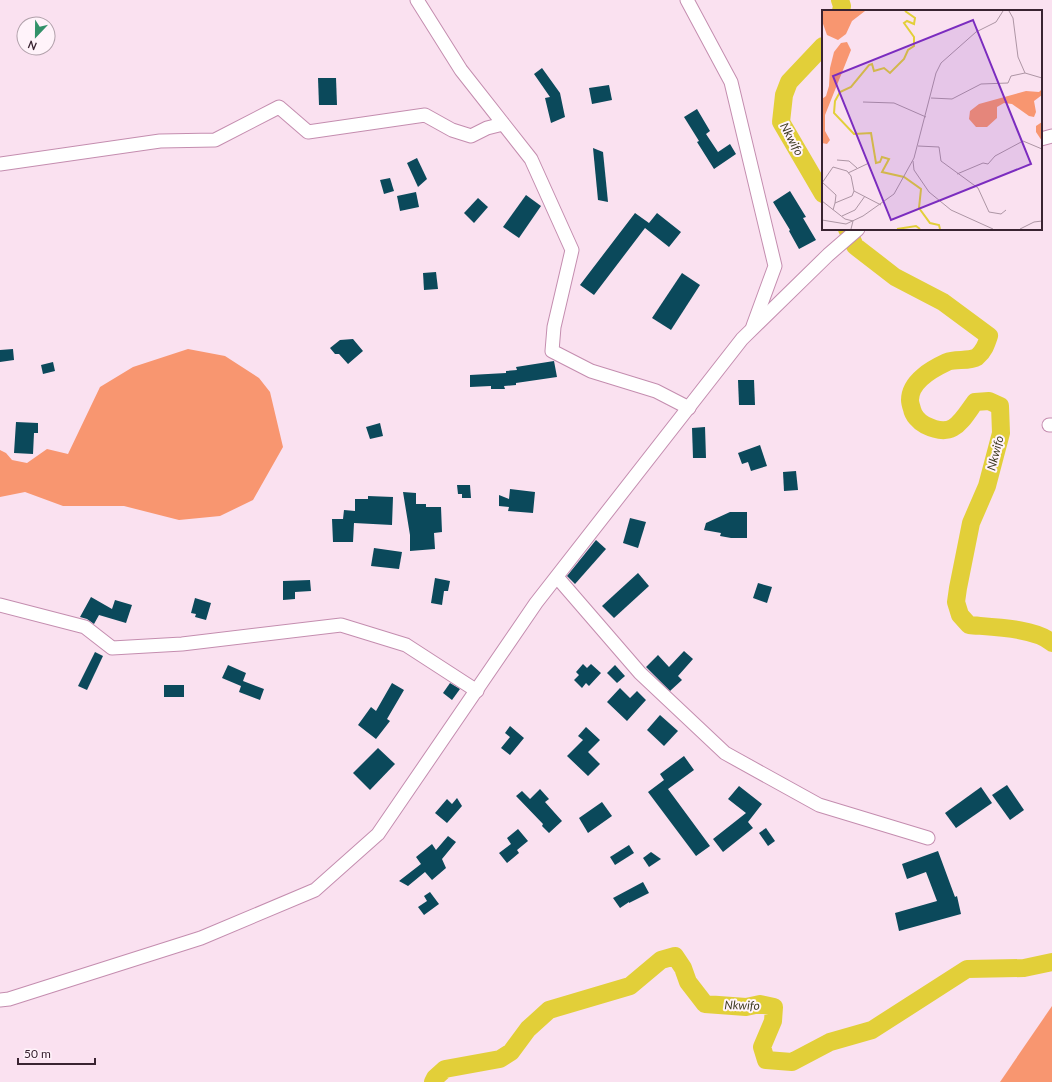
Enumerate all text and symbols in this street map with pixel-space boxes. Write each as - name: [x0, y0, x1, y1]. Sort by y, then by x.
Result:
- inset map: [822, 10, 1042, 230]
- north arrow: [16, 16, 56, 56]
- text: N: [26, 38, 38, 53]
- water label: Nkwifo: [777, 120, 807, 158]
- water label: Nkwifo: [983, 434, 1007, 472]
- water label: Nkwifo: [724, 997, 760, 1013]
- scale bar: [18, 1040, 95, 1066]
- text: 50 m: [24, 1046, 51, 1061]

